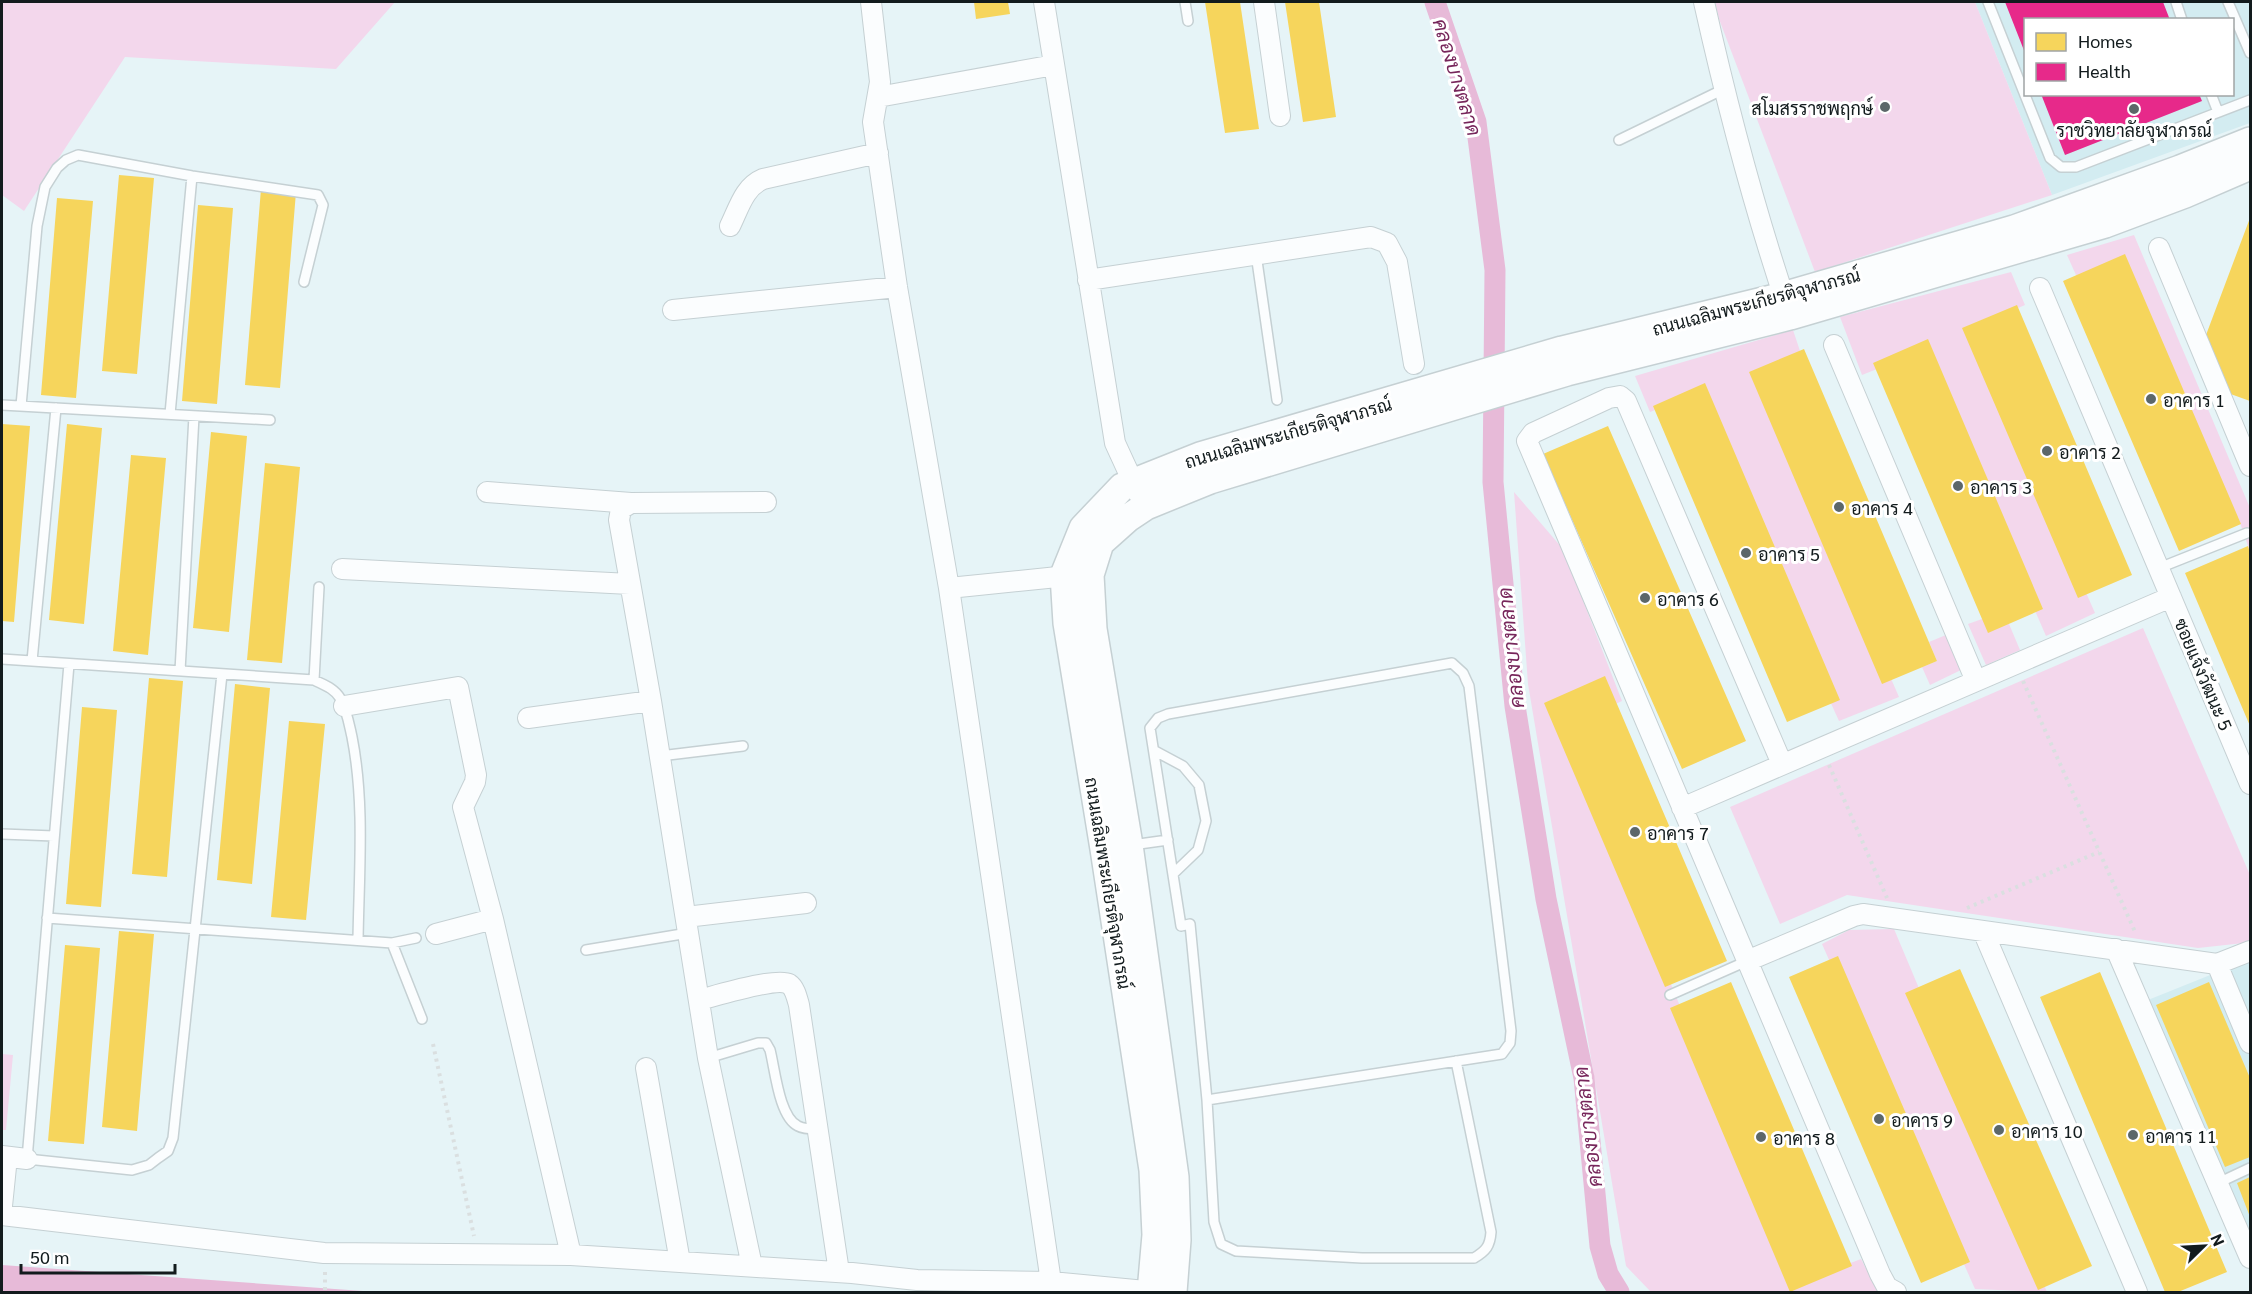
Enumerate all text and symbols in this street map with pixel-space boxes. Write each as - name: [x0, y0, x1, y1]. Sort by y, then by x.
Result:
- water label: คลองบางตลาด: [1428, 15, 1488, 139]
- legend: [2024, 18, 2234, 96]
- text: Homes: [2078, 29, 2133, 52]
- text: Health: [2078, 59, 2131, 82]
- place label: สโมสรราชพฤกษ์: [1751, 96, 1874, 120]
- marker: สโมสรราชพฤกษ์: [1878, 100, 1892, 114]
- marker: ราชวิทยาลัยจุฬาภรณ์: [2127, 102, 2141, 116]
- place label: ราชวิทยาลัยจุฬาภรณ์: [2056, 118, 2212, 143]
- street label: ถนนเฉลิมพระเกียรติจุฬาภรณ์: [1650, 262, 1863, 342]
- place label: อาคาร 1: [2163, 388, 2225, 411]
- street label: ถนนเฉลิมพระเกียรติจุฬาภรณ์: [1182, 391, 1395, 475]
- marker: อาคาร 1: [2144, 392, 2158, 406]
- place label: อาคาร 2: [2059, 440, 2121, 463]
- marker: อาคาร 2: [2040, 444, 2054, 458]
- place label: อาคาร 3: [1970, 475, 2032, 498]
- marker: อาคาร 3: [1951, 479, 1965, 493]
- place label: อาคาร 4: [1851, 496, 1913, 519]
- marker: อาคาร 4: [1832, 500, 1846, 514]
- place label: อาคาร 5: [1758, 542, 1820, 565]
- marker: อาคาร 5: [1739, 546, 1753, 560]
- water label: คลองบางตลาด: [1491, 586, 1529, 710]
- place label: อาคาร 6: [1657, 587, 1719, 610]
- marker: อาคาร 6: [1638, 591, 1652, 605]
- street label: ซอยแจ้งวัฒนะ 5: [2170, 614, 2238, 734]
- street label: ถนนเฉลิมพระเกียรติจุฬาภรณ์: [1079, 775, 1137, 991]
- place label: อาคาร 7: [1647, 821, 1709, 844]
- marker: อาคาร 7: [1628, 825, 1642, 839]
- water label: คลองบางตลาด: [1567, 1065, 1607, 1189]
- place label: อาคาร 9: [1891, 1108, 1953, 1131]
- marker: อาคาร 9: [1872, 1112, 1886, 1126]
- place label: อาคาร 10: [2011, 1119, 2083, 1142]
- marker: อาคาร 10: [1992, 1123, 2006, 1137]
- place label: อาคาร 11: [2145, 1124, 2217, 1147]
- place label: อาคาร 8: [1773, 1126, 1835, 1149]
- marker: อาคาร 11: [2126, 1128, 2140, 1142]
- marker: อาคาร 8: [1754, 1130, 1768, 1144]
- north arrow: [2174, 1216, 2234, 1276]
- text: N: [2206, 1230, 2230, 1249]
- scale bar: [21, 1237, 176, 1275]
- text: 50 m: [30, 1245, 69, 1268]

